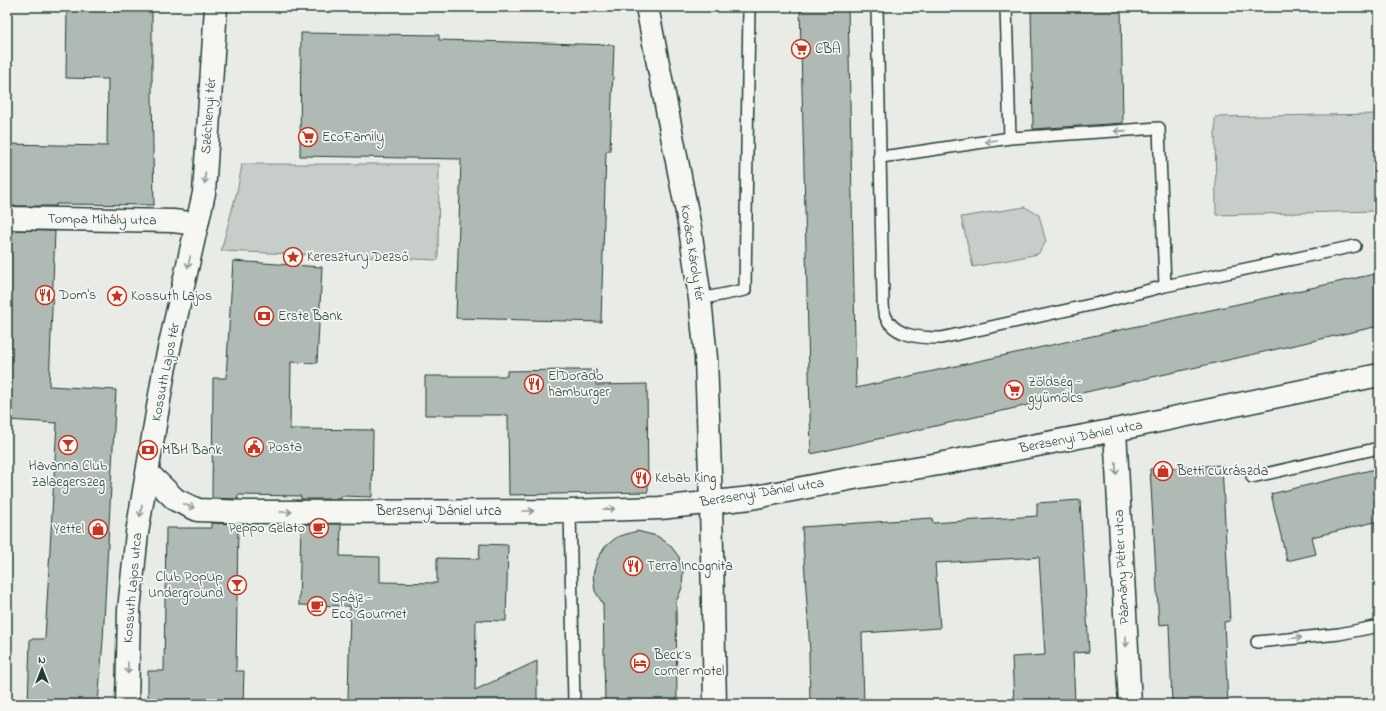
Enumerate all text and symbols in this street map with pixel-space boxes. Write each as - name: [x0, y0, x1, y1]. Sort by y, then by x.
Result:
- supermarket icon: CBA: [790, 38, 812, 60]
- place label: CBA: [815, 39, 841, 60]
- street label: Széchenyi tér: [196, 77, 223, 155]
- supermarket icon: EcoFamily: [297, 126, 319, 148]
- place label: EcoFamily: [322, 127, 384, 149]
- one-way arrow: [1114, 127, 1127, 134]
- one-way arrow: [985, 137, 998, 145]
- one-way arrow: [201, 171, 208, 184]
- street label: Kovács Károly tér: [673, 203, 710, 304]
- street label: Tompa Mihály utca: [47, 209, 157, 232]
- place icon: Keresztury Dezső: [282, 246, 304, 268]
- place label: Keresztury Dezső: [307, 247, 409, 269]
- one-way arrow: [184, 255, 192, 268]
- restaurant icon: Dom's: [34, 284, 56, 306]
- place label: Dom's: [58, 285, 96, 306]
- place icon: Kossuth Lajos: [106, 285, 128, 307]
- place label: Kossuth Lajos: [131, 286, 212, 307]
- bank icon: Erste Bank: [253, 305, 275, 327]
- place label: Erste Bank: [278, 306, 343, 327]
- street label: Kossuth Lajos tér: [146, 320, 186, 423]
- place label: ElDorado hamburger: [548, 366, 610, 404]
- place label: Zöldség - gyümölcs: [1027, 372, 1083, 410]
- restaurant icon: ElDorado hamburger: [523, 373, 545, 395]
- supermarket icon: Zöldség - gyümölcs: [1003, 379, 1025, 401]
- street label: Berzsenyi Dániel utca: [1016, 415, 1145, 460]
- bar icon: Havanna Club Zalaegerszeg: [57, 434, 79, 456]
- public building icon: Posta: [243, 436, 265, 458]
- place label: Posta: [268, 437, 302, 458]
- bank icon: MBH Bank: [137, 439, 159, 461]
- place label: MBH Bank: [162, 440, 222, 461]
- place label: Havanna Club Zalaegerszeg: [29, 456, 108, 494]
- shop icon: Betti cukrászda: [1152, 460, 1174, 482]
- place label: Betti cukrászda: [1176, 461, 1268, 482]
- one-way arrow: [1113, 462, 1120, 475]
- restaurant icon: Kebab King: [630, 467, 652, 489]
- place label: Kebab King: [655, 468, 716, 490]
- street label: Berzsenyi Dániel utca: [697, 473, 826, 514]
- street label: Berzsenyi Dániel utca: [375, 501, 502, 523]
- one-way arrow: [182, 503, 194, 510]
- one-way arrow: [137, 504, 145, 517]
- one-way arrow: [602, 506, 615, 513]
- one-way arrow: [521, 507, 534, 515]
- one-way arrow: [279, 508, 292, 516]
- street label: Pázmány Péter utca: [1109, 509, 1136, 625]
- cafe icon: Peppo Gelato: [308, 517, 330, 539]
- shop icon: Yettel: [87, 518, 109, 540]
- place label: Peppo Gelato: [229, 518, 305, 539]
- place label: Yettel: [53, 519, 84, 540]
- street label: Kossuth Lajos utca: [118, 532, 148, 644]
- restaurant icon: Terra Incognita: [622, 555, 644, 577]
- place label: Terra Incognita: [647, 556, 733, 578]
- place label: Club PopUp Underground: [148, 567, 223, 605]
- bar icon: Club PopUp Underground: [226, 574, 248, 596]
- place label: Spájz - Eco Gourmet: [331, 588, 407, 625]
- cafe icon: Spájz - Eco Gourmet: [306, 595, 328, 617]
- one-way arrow: [1123, 634, 1130, 647]
- one-way arrow: [1289, 635, 1302, 642]
- place label: Beck´s corner motel: [653, 645, 724, 682]
- north arrow: [22, 649, 62, 689]
- text: N: [38, 652, 46, 668]
- hotel icon: Beck´s corner motel: [629, 652, 651, 674]
- one-way arrow: [124, 661, 131, 674]

